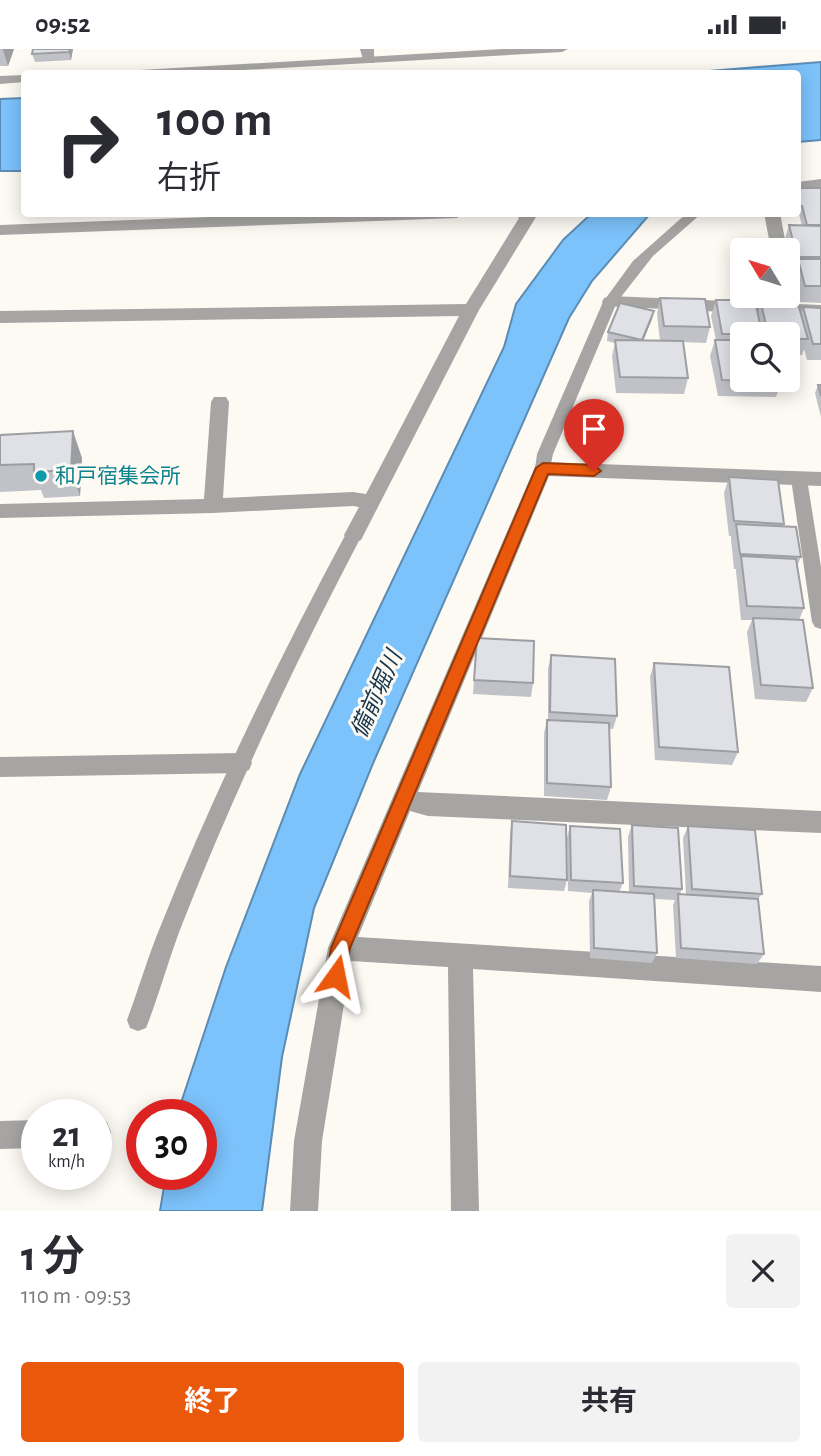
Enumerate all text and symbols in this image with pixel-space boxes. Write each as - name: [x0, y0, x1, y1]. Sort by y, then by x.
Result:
- text: 09:52: [35, 11, 91, 37]
- text: 100 m: [157, 96, 273, 145]
- icon: right: [42, 98, 133, 189]
- text: 右折: [157, 162, 221, 194]
- north arrow: [730, 238, 800, 308]
- map controls: [730, 238, 800, 392]
- button: search: [730, 322, 800, 392]
- pin: [564, 399, 624, 471]
- icon: arrive: [575, 410, 613, 448]
- place label: 和戸宿集会所: [55, 465, 181, 487]
- marker: 和戸宿集会所: [33, 468, 49, 484]
- water label: 備前堀川: [346, 644, 408, 741]
- position arrow: [299, 939, 373, 1013]
- speed limit sign: 30: [126, 1099, 217, 1190]
- text: 21: [52, 1118, 81, 1153]
- text: km/h: [48, 1153, 85, 1171]
- button: close: [726, 1234, 800, 1308]
- text: 1 分: [21, 1236, 84, 1278]
- text: 110 m · 09:53: [21, 1285, 131, 1308]
- button: 終了: [21, 1362, 404, 1442]
- button: 共有: [418, 1362, 800, 1442]

